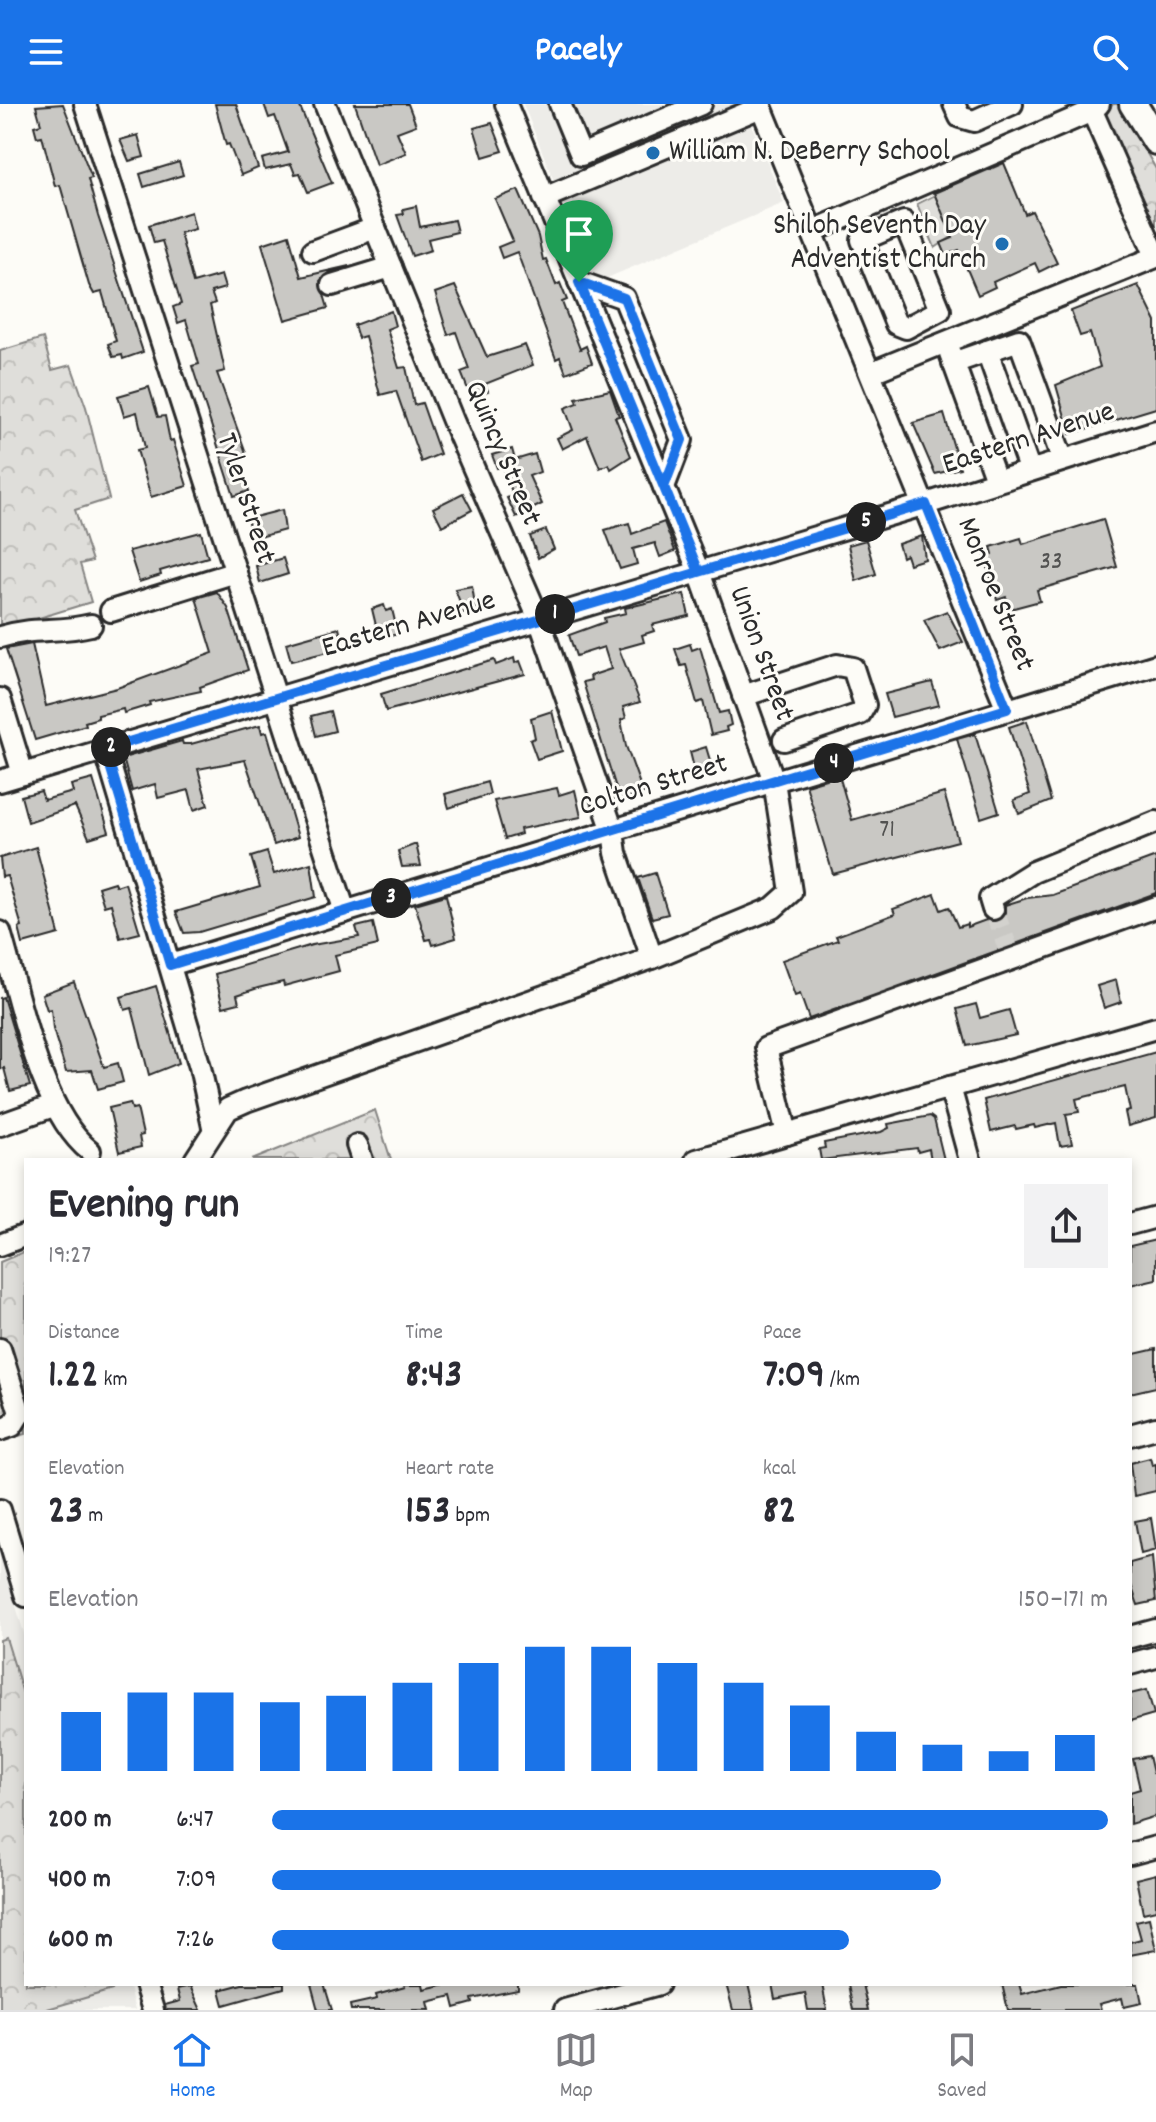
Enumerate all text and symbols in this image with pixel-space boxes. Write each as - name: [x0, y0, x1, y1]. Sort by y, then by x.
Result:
- text: Pacely: [535, 26, 621, 78]
- icon: menu: [24, 30, 68, 74]
- icon: search: [1088, 30, 1132, 74]
- place label: William N. DeBerry School: [669, 132, 950, 175]
- marker: William N. DeBerry School: [644, 144, 662, 162]
- pin: [545, 200, 613, 282]
- place label: Shiloh Seventh Day Adventist Church: [773, 206, 987, 283]
- icon: arrive: [557, 212, 601, 256]
- marker: Shiloh Seventh Day Adventist Church: [993, 235, 1011, 253]
- street label: Quincy Street: [451, 375, 551, 533]
- street label: Eastern Avenue: [937, 392, 1121, 488]
- street label: Tyler Street: [203, 428, 285, 570]
- pin: 5: [846, 502, 886, 542]
- text: 5: [861, 506, 871, 537]
- street label: Monroe Street: [944, 512, 1044, 678]
- house number: 33: [1039, 544, 1063, 581]
- street label: Union Street: [716, 580, 804, 728]
- street label: Eastern Avenue: [317, 581, 501, 671]
- pin: 1: [535, 594, 575, 634]
- text: 1: [553, 598, 557, 629]
- pin: 2: [91, 727, 131, 767]
- text: 2: [106, 731, 116, 762]
- pin: 4: [814, 743, 854, 783]
- street label: Colton Street: [574, 744, 734, 830]
- text: 4: [829, 747, 839, 778]
- house number: 71: [879, 812, 895, 849]
- pin: 3: [371, 878, 411, 918]
- text: 3: [386, 882, 396, 913]
- text: Evening run: [48, 1176, 239, 1239]
- button: share: [1024, 1184, 1108, 1268]
- text: 19:27: [48, 1238, 91, 1275]
- text: Distance: [48, 1318, 120, 1349]
- text: Time: [405, 1318, 443, 1349]
- text: Pace: [763, 1318, 802, 1349]
- text: 1.22: [48, 1349, 98, 1406]
- text: 8:43: [405, 1349, 462, 1406]
- text: 7:09: [763, 1349, 825, 1406]
- text: km: [98, 1365, 128, 1396]
- text: /km: [825, 1365, 860, 1396]
- text: Elevation: [48, 1454, 125, 1485]
- text: Heart rate: [405, 1454, 494, 1485]
- text: kcal: [763, 1454, 796, 1485]
- text: 23: [48, 1485, 83, 1542]
- text: 153: [405, 1485, 450, 1542]
- text: 82: [763, 1485, 796, 1542]
- text: m: [83, 1501, 103, 1532]
- text: bpm: [450, 1501, 490, 1532]
- text: Elevation: [48, 1582, 138, 1619]
- text: 150–171 m: [1018, 1582, 1108, 1619]
- text: 200 m: [48, 1802, 112, 1839]
- text: 6:47: [176, 1802, 214, 1839]
- text: 400 m: [48, 1862, 111, 1899]
- text: 7:09: [176, 1862, 216, 1899]
- text: 600 m: [48, 1922, 113, 1959]
- text: 7:26: [176, 1922, 214, 1959]
- tab: Home: [169, 2028, 215, 2107]
- tab: Map: [554, 2028, 598, 2107]
- tab: Saved: [937, 2028, 986, 2107]

